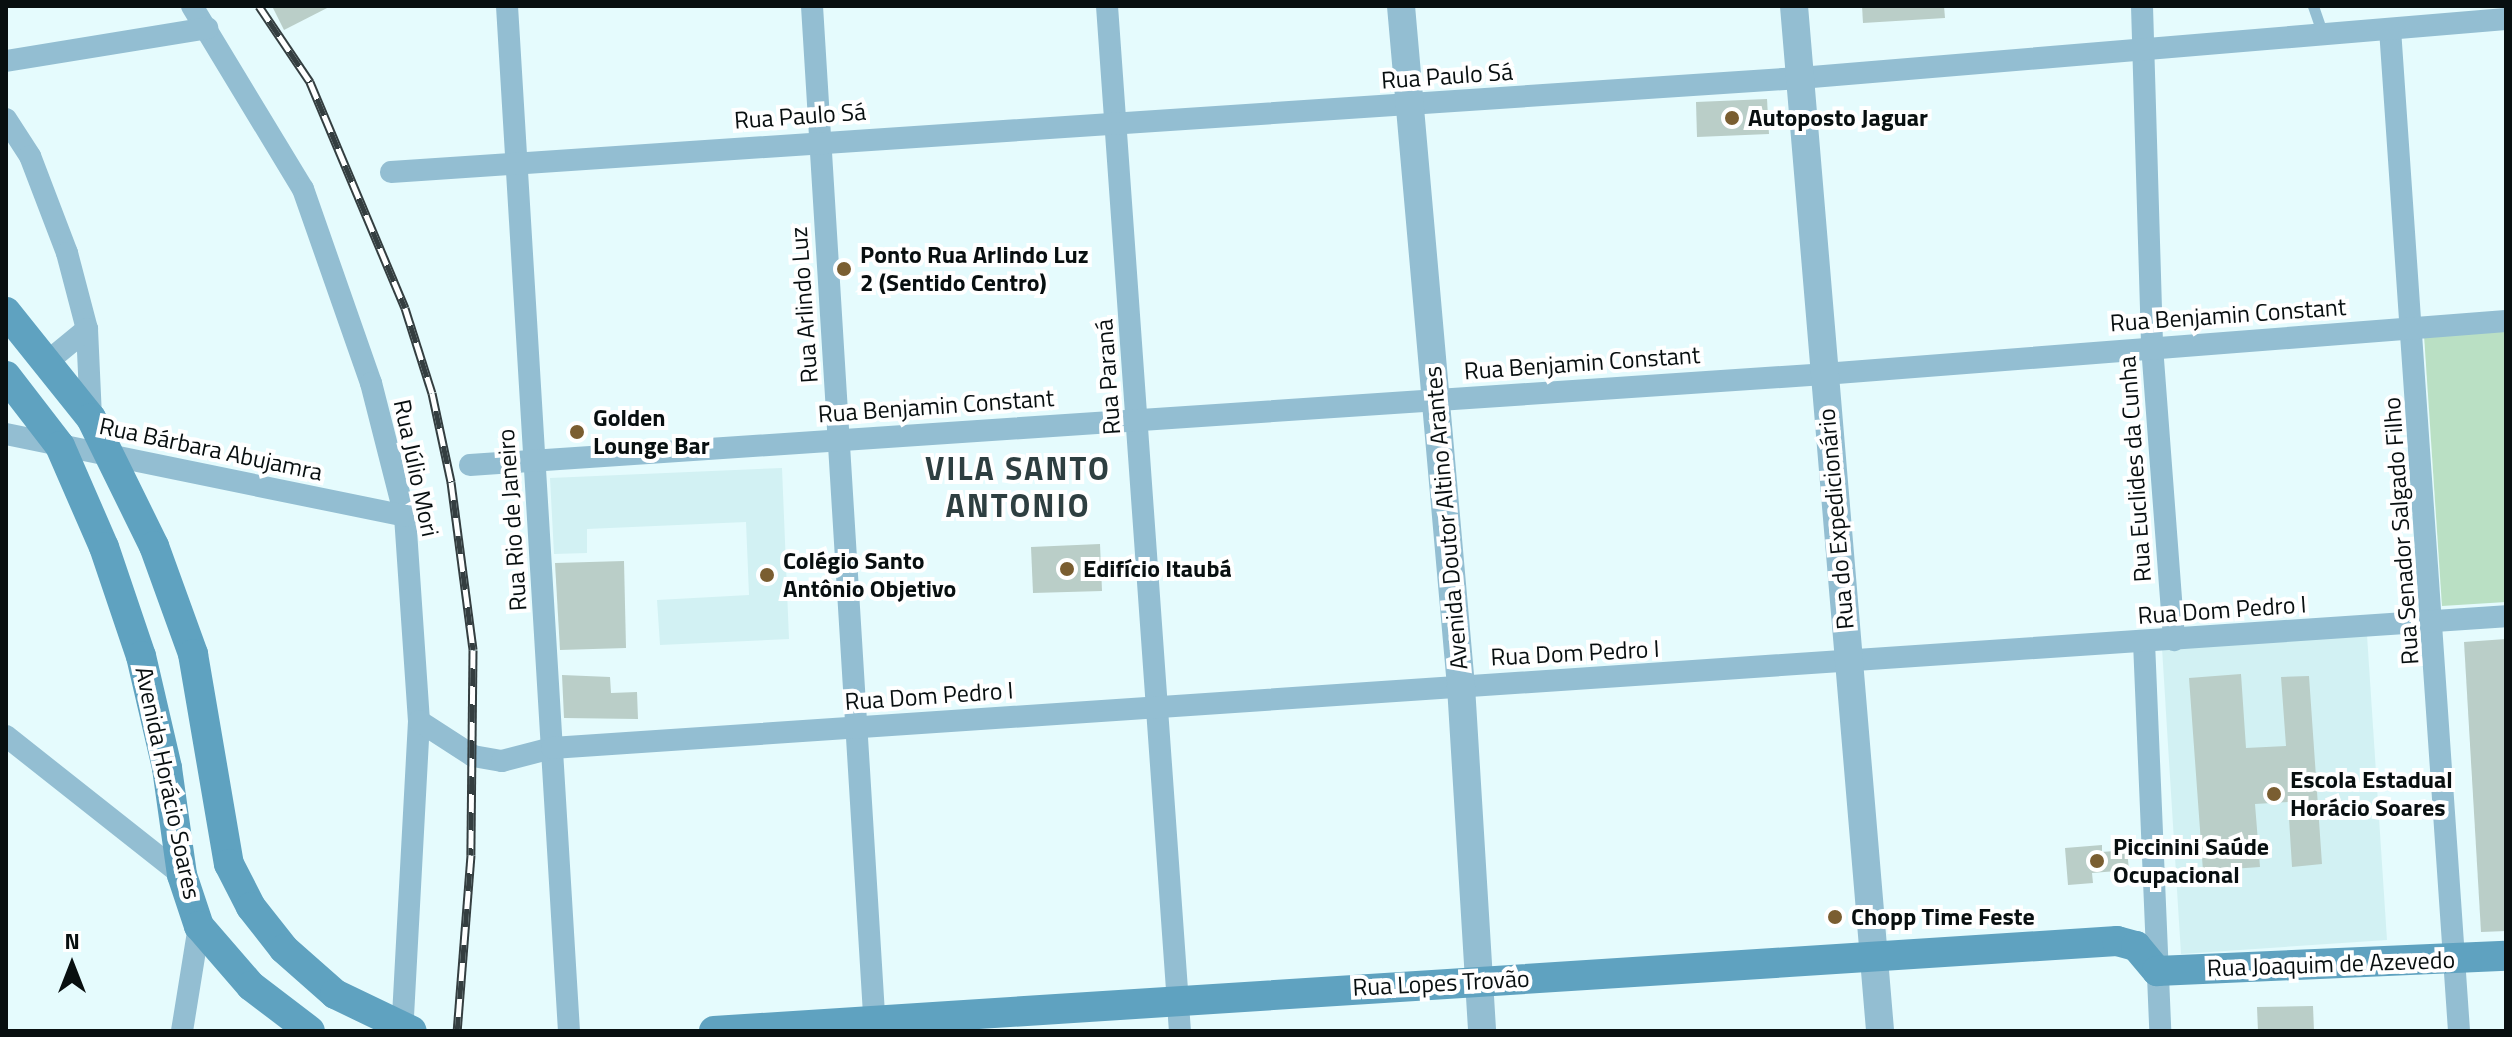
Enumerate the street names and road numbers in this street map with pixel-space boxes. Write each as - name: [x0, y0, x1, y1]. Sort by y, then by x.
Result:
- street label: Rua Paulo Sá: [1380, 57, 1514, 95]
- street label: Rua Paulo Sá: [733, 97, 867, 135]
- street label: Rua Arlindo Luz: [784, 226, 824, 384]
- street label: Rua Benjamin Constant: [2109, 292, 2347, 338]
- street label: Rua Paraná: [1090, 318, 1126, 436]
- street label: Rua Benjamin Constant: [1463, 340, 1701, 386]
- street label: Rua Euclides da Cunha: [2113, 355, 2157, 583]
- street label: Avenida Doutor Altino Arantes: [1418, 365, 1474, 671]
- street label: Rua Benjamin Constant: [817, 383, 1055, 429]
- street label: Rua Senador Salgado Filho: [2377, 396, 2425, 666]
- street label: Rua Júlio Mori: [387, 397, 445, 539]
- street label: Rua do Expedicionário: [1812, 407, 1860, 631]
- street label: Rua Bárbara Abujamra: [97, 411, 325, 487]
- street label: Rua Rio de Janeiro: [491, 428, 533, 612]
- street label: Rua Dom Pedro I: [2137, 590, 2307, 630]
- street label: Rua Dom Pedro I: [1490, 634, 1660, 672]
- street label: Avenida Horácio Soares: [129, 664, 207, 902]
- street label: Rua Dom Pedro I: [844, 676, 1014, 716]
- street label: Rua Joaquim de Azevedo: [2206, 945, 2456, 983]
- street label: Rua Lopes Trovão: [1352, 964, 1530, 1002]

